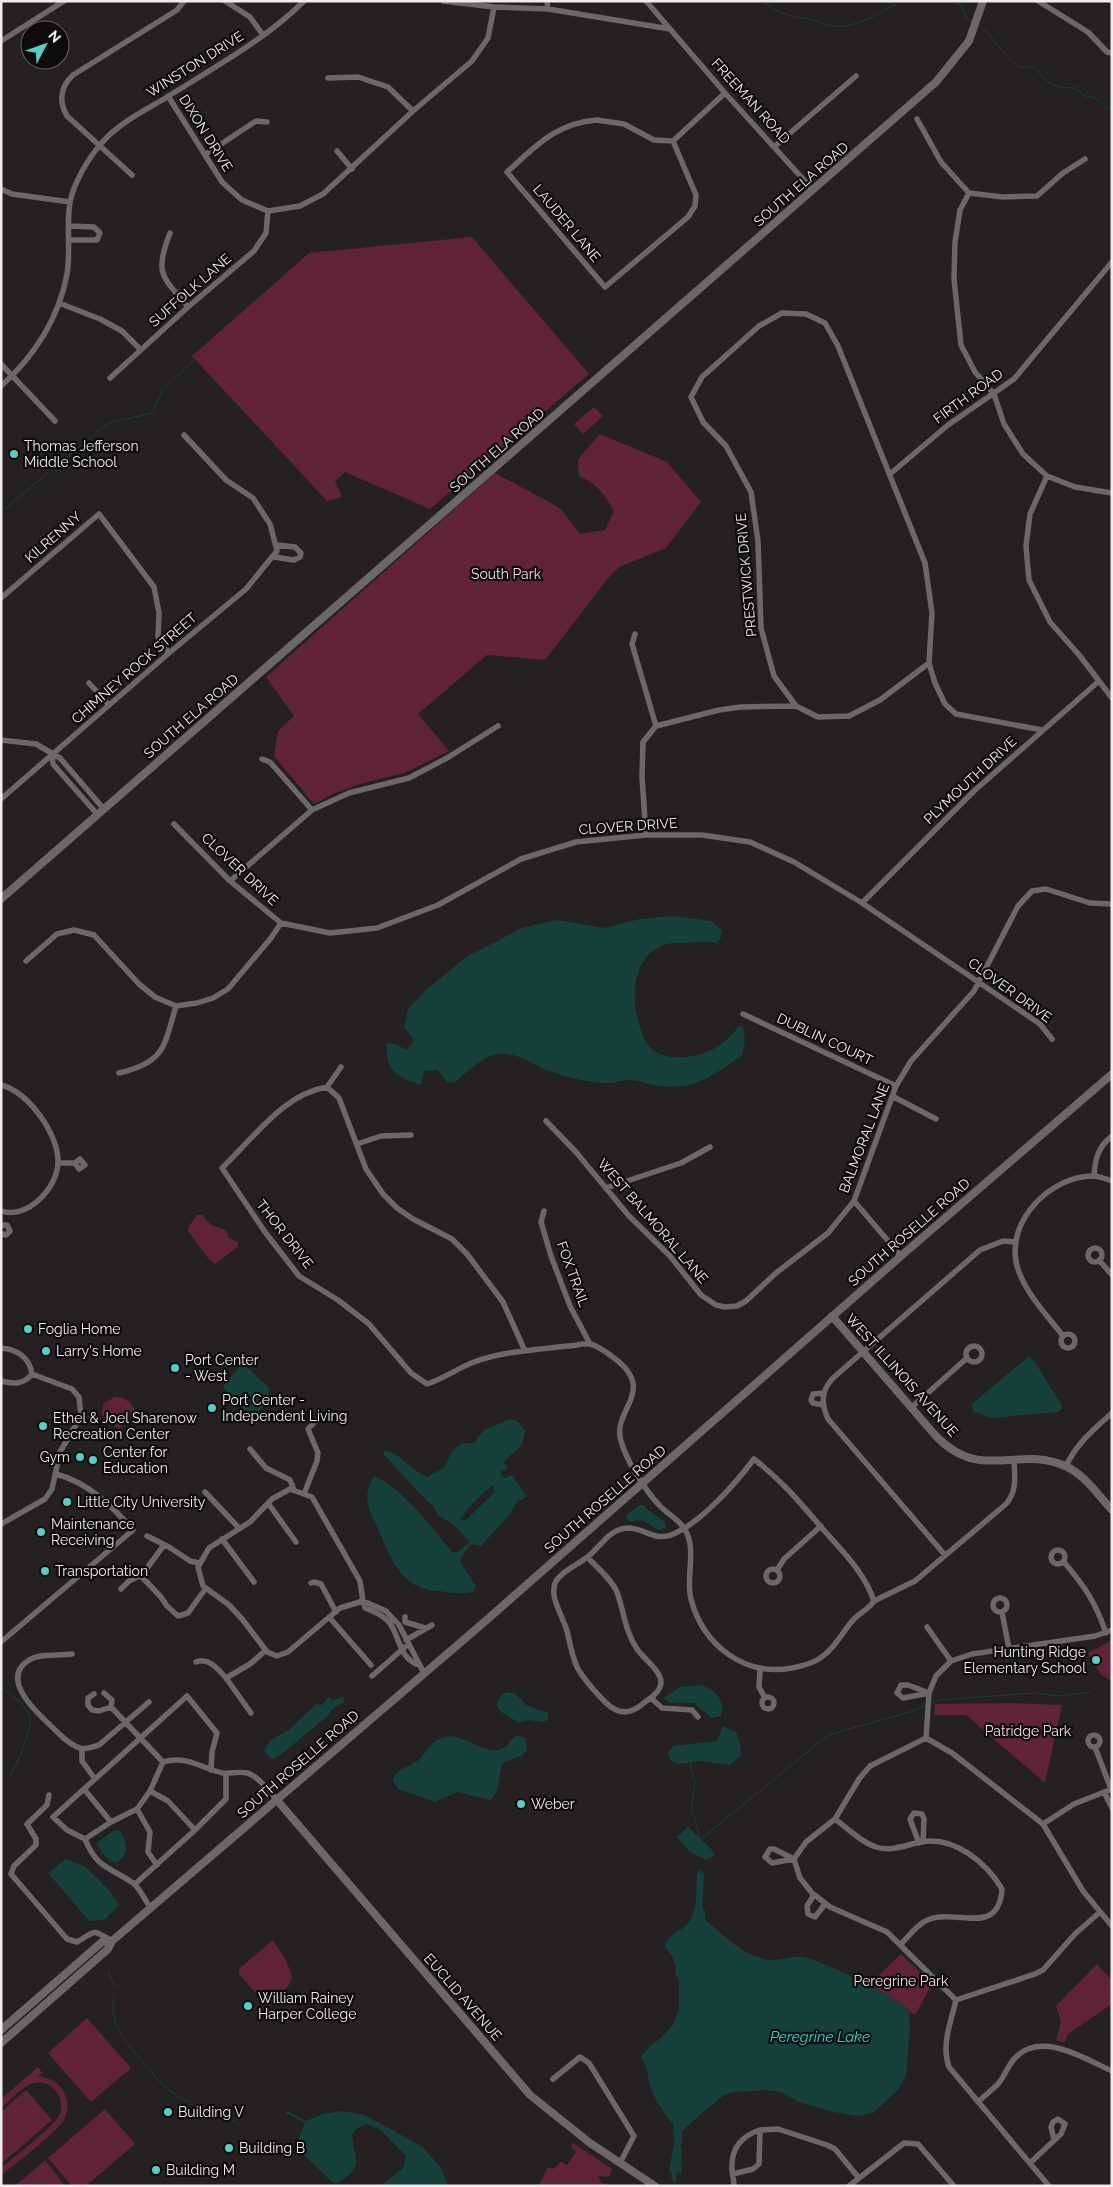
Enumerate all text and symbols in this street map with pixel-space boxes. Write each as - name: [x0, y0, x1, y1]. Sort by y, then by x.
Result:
- north arrow: [20, 20, 70, 70]
- text: N: [45, 27, 64, 46]
- street label: WINSTON DRIVE: [144, 28, 246, 100]
- street label: FREEMAN ROAD: [708, 55, 794, 147]
- street label: DIXON DRIVE: [176, 92, 236, 174]
- street label: SOUTH ELA ROAD: [750, 139, 852, 229]
- street label: LAUDER LANE: [530, 181, 604, 265]
- street label: SUFFOLK LANE: [146, 250, 234, 330]
- street label: FIRTH ROAD: [930, 365, 1006, 427]
- street label: SOUTH ELA ROAD: [446, 405, 548, 495]
- place label: Thomas Jefferson Middle School: [24, 438, 139, 470]
- marker: Thomas Jefferson Middle School: [8, 448, 20, 460]
- street label: KILRENNY: [22, 508, 84, 566]
- street label: PRESTWICK DRIVE: [733, 512, 759, 638]
- park label: South Park: [471, 566, 542, 582]
- street label: CHIMNEY ROCK STREET: [68, 609, 200, 727]
- street label: SOUTH ELA ROAD: [140, 671, 242, 761]
- street label: PLYMOUTH DRIVE: [920, 733, 1020, 827]
- street label: CLOVER DRIVE: [578, 815, 678, 837]
- street label: CLOVER DRIVE: [198, 829, 282, 909]
- street label: CLOVER DRIVE: [965, 954, 1055, 1026]
- street label: DUBLIN COURT: [774, 1010, 876, 1068]
- street label: BALMORAL LANE: [836, 1081, 892, 1195]
- street label: WEST BALMORAL LANE: [595, 1155, 711, 1287]
- street label: SOUTH ROSELLE ROAD: [845, 1175, 973, 1289]
- street label: THOR DRIVE: [253, 1196, 317, 1272]
- street label: FOX TRAIL: [554, 1239, 592, 1309]
- street label: WEST ILLINOIS AVENUE: [843, 1310, 961, 1440]
- place label: Foglia Home: [38, 1321, 120, 1337]
- marker: Foglia Home: [22, 1323, 34, 1335]
- place label: Larry's Home: [56, 1343, 142, 1359]
- marker: Larry's Home: [40, 1345, 52, 1357]
- place label: Port Center - West: [185, 1352, 259, 1384]
- marker: Port Center - West: [169, 1362, 181, 1374]
- place label: Port Center - Independent Living: [222, 1392, 347, 1424]
- marker: Port Center - Independent Living: [206, 1402, 218, 1414]
- place label: Ethel & Joel Sharenow Recreation Center: [53, 1410, 198, 1442]
- marker: Ethel & Joel Sharenow Recreation Center: [37, 1420, 49, 1432]
- street label: SOUTH ROSELLE ROAD: [541, 1442, 669, 1556]
- place label: Center for Education: [103, 1444, 168, 1476]
- place label: Gym: [40, 1449, 70, 1465]
- marker: Gym: [74, 1451, 86, 1463]
- marker: Center for Education: [87, 1454, 99, 1466]
- place label: Little City University: [77, 1494, 206, 1510]
- marker: Little City University: [61, 1496, 73, 1508]
- place label: Maintenance Receiving: [51, 1516, 135, 1548]
- marker: Maintenance Receiving: [35, 1526, 47, 1538]
- place label: Transportation: [55, 1563, 148, 1579]
- marker: Transportation: [39, 1565, 51, 1577]
- place label: Hunting Ridge Elementary School: [963, 1644, 1086, 1676]
- marker: Hunting Ridge Elementary School: [1090, 1654, 1102, 1666]
- street label: SOUTH ROSELLE ROAD: [234, 1707, 362, 1821]
- park label: Patridge Park: [985, 1723, 1072, 1739]
- place label: Weber: [531, 1796, 575, 1812]
- marker: Weber: [515, 1798, 527, 1810]
- street label: EUCLID AVENUE: [421, 1950, 505, 2044]
- park label: Peregrine Park: [854, 1973, 949, 1989]
- place label: William Rainey Harper College: [258, 1990, 356, 2022]
- marker: William Rainey Harper College: [242, 2000, 254, 2012]
- water label: Peregrine Lake: [770, 2028, 870, 2046]
- place label: Building V: [178, 2104, 244, 2120]
- marker: Building V: [162, 2106, 174, 2118]
- place label: Building B: [239, 2140, 305, 2156]
- marker: Building B: [223, 2142, 235, 2154]
- place label: Building M: [166, 2162, 235, 2178]
- marker: Building M: [150, 2164, 162, 2176]

